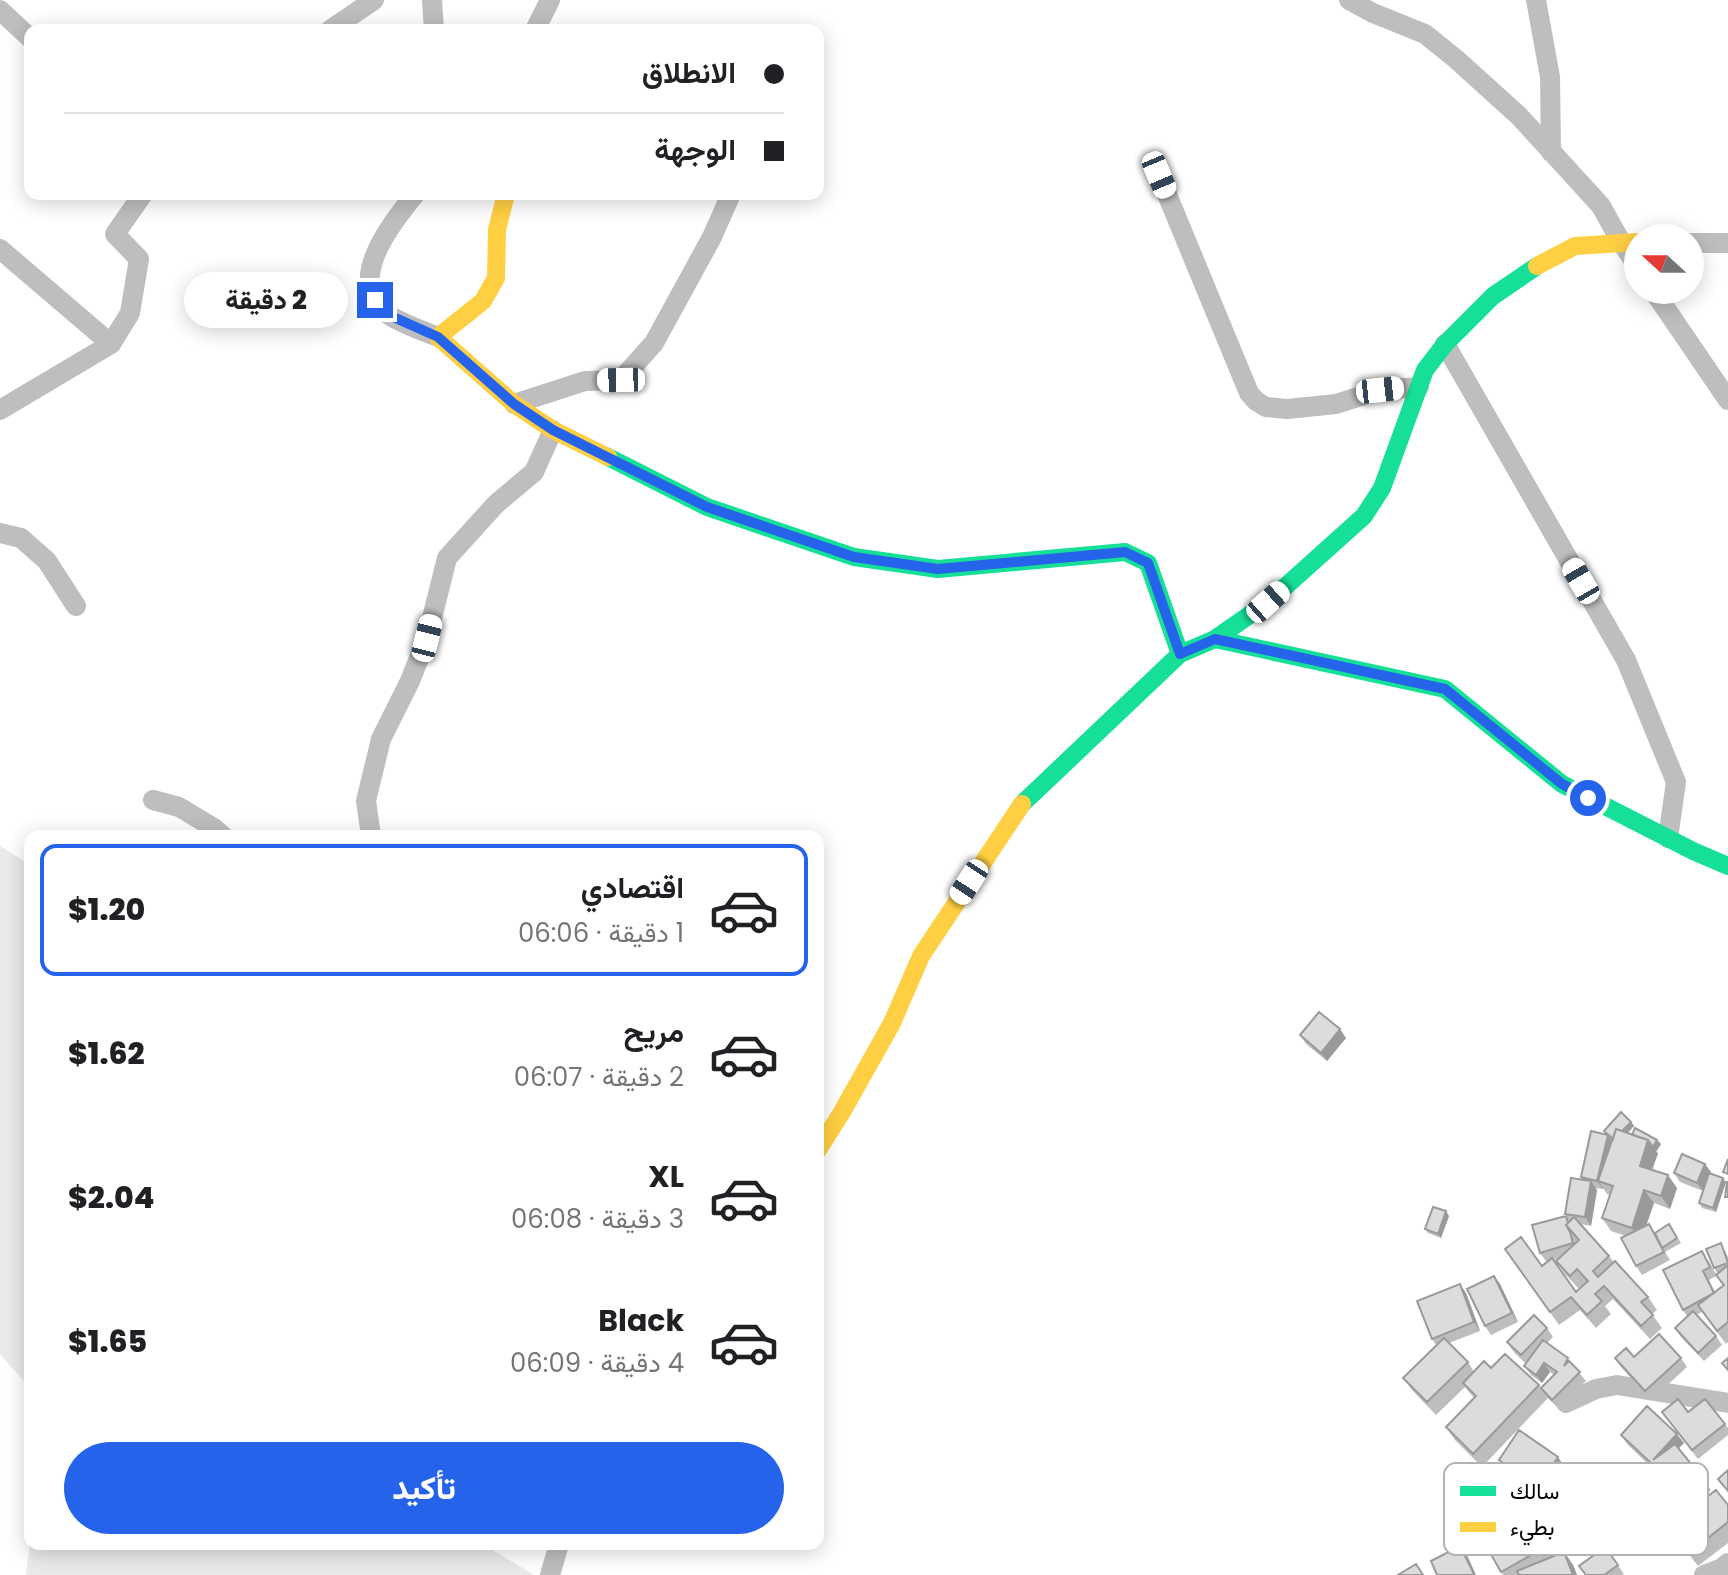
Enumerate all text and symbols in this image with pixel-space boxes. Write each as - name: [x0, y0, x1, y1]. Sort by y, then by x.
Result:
- text: الانطلاق: [642, 51, 736, 94]
- text: الوجهة: [654, 128, 736, 171]
- car: [1139, 148, 1179, 202]
- north arrow: [1624, 224, 1704, 304]
- map controls: [1624, 224, 1704, 304]
- callout: 2 دقيقة: [183, 272, 347, 328]
- text: 2 دقيقة: [225, 282, 307, 318]
- route end: [357, 282, 393, 318]
- car: [597, 368, 645, 392]
- car: [1355, 376, 1405, 404]
- car: [1559, 554, 1603, 608]
- car: [1242, 577, 1294, 627]
- car: [410, 612, 444, 664]
- route start: [1570, 780, 1606, 816]
- car: [946, 855, 992, 909]
- text: اقتصادي: [581, 866, 684, 909]
- icon: car: [708, 874, 780, 946]
- text: $1.20: [68, 888, 145, 931]
- text: 1 دقيقة · 06:06: [518, 915, 684, 951]
- text: مريح: [624, 1010, 684, 1053]
- icon: car: [708, 1018, 780, 1090]
- text: $1.62: [68, 1032, 145, 1075]
- text: 2 دقيقة · 06:07: [514, 1059, 684, 1095]
- text: XL: [648, 1155, 684, 1198]
- icon: car: [708, 1162, 780, 1234]
- text: $2.04: [68, 1176, 154, 1219]
- text: 3 دقيقة · 06:08: [511, 1201, 684, 1237]
- text: Black: [598, 1299, 684, 1342]
- icon: car: [708, 1306, 780, 1378]
- text: $1.65: [68, 1320, 147, 1363]
- text: 4 دقيقة · 06:09: [510, 1345, 684, 1381]
- button: تأكيد: [64, 1442, 784, 1534]
- legend: [1444, 1463, 1708, 1555]
- text: سالك: [1510, 1476, 1559, 1507]
- text: بطيء: [1510, 1512, 1555, 1546]

